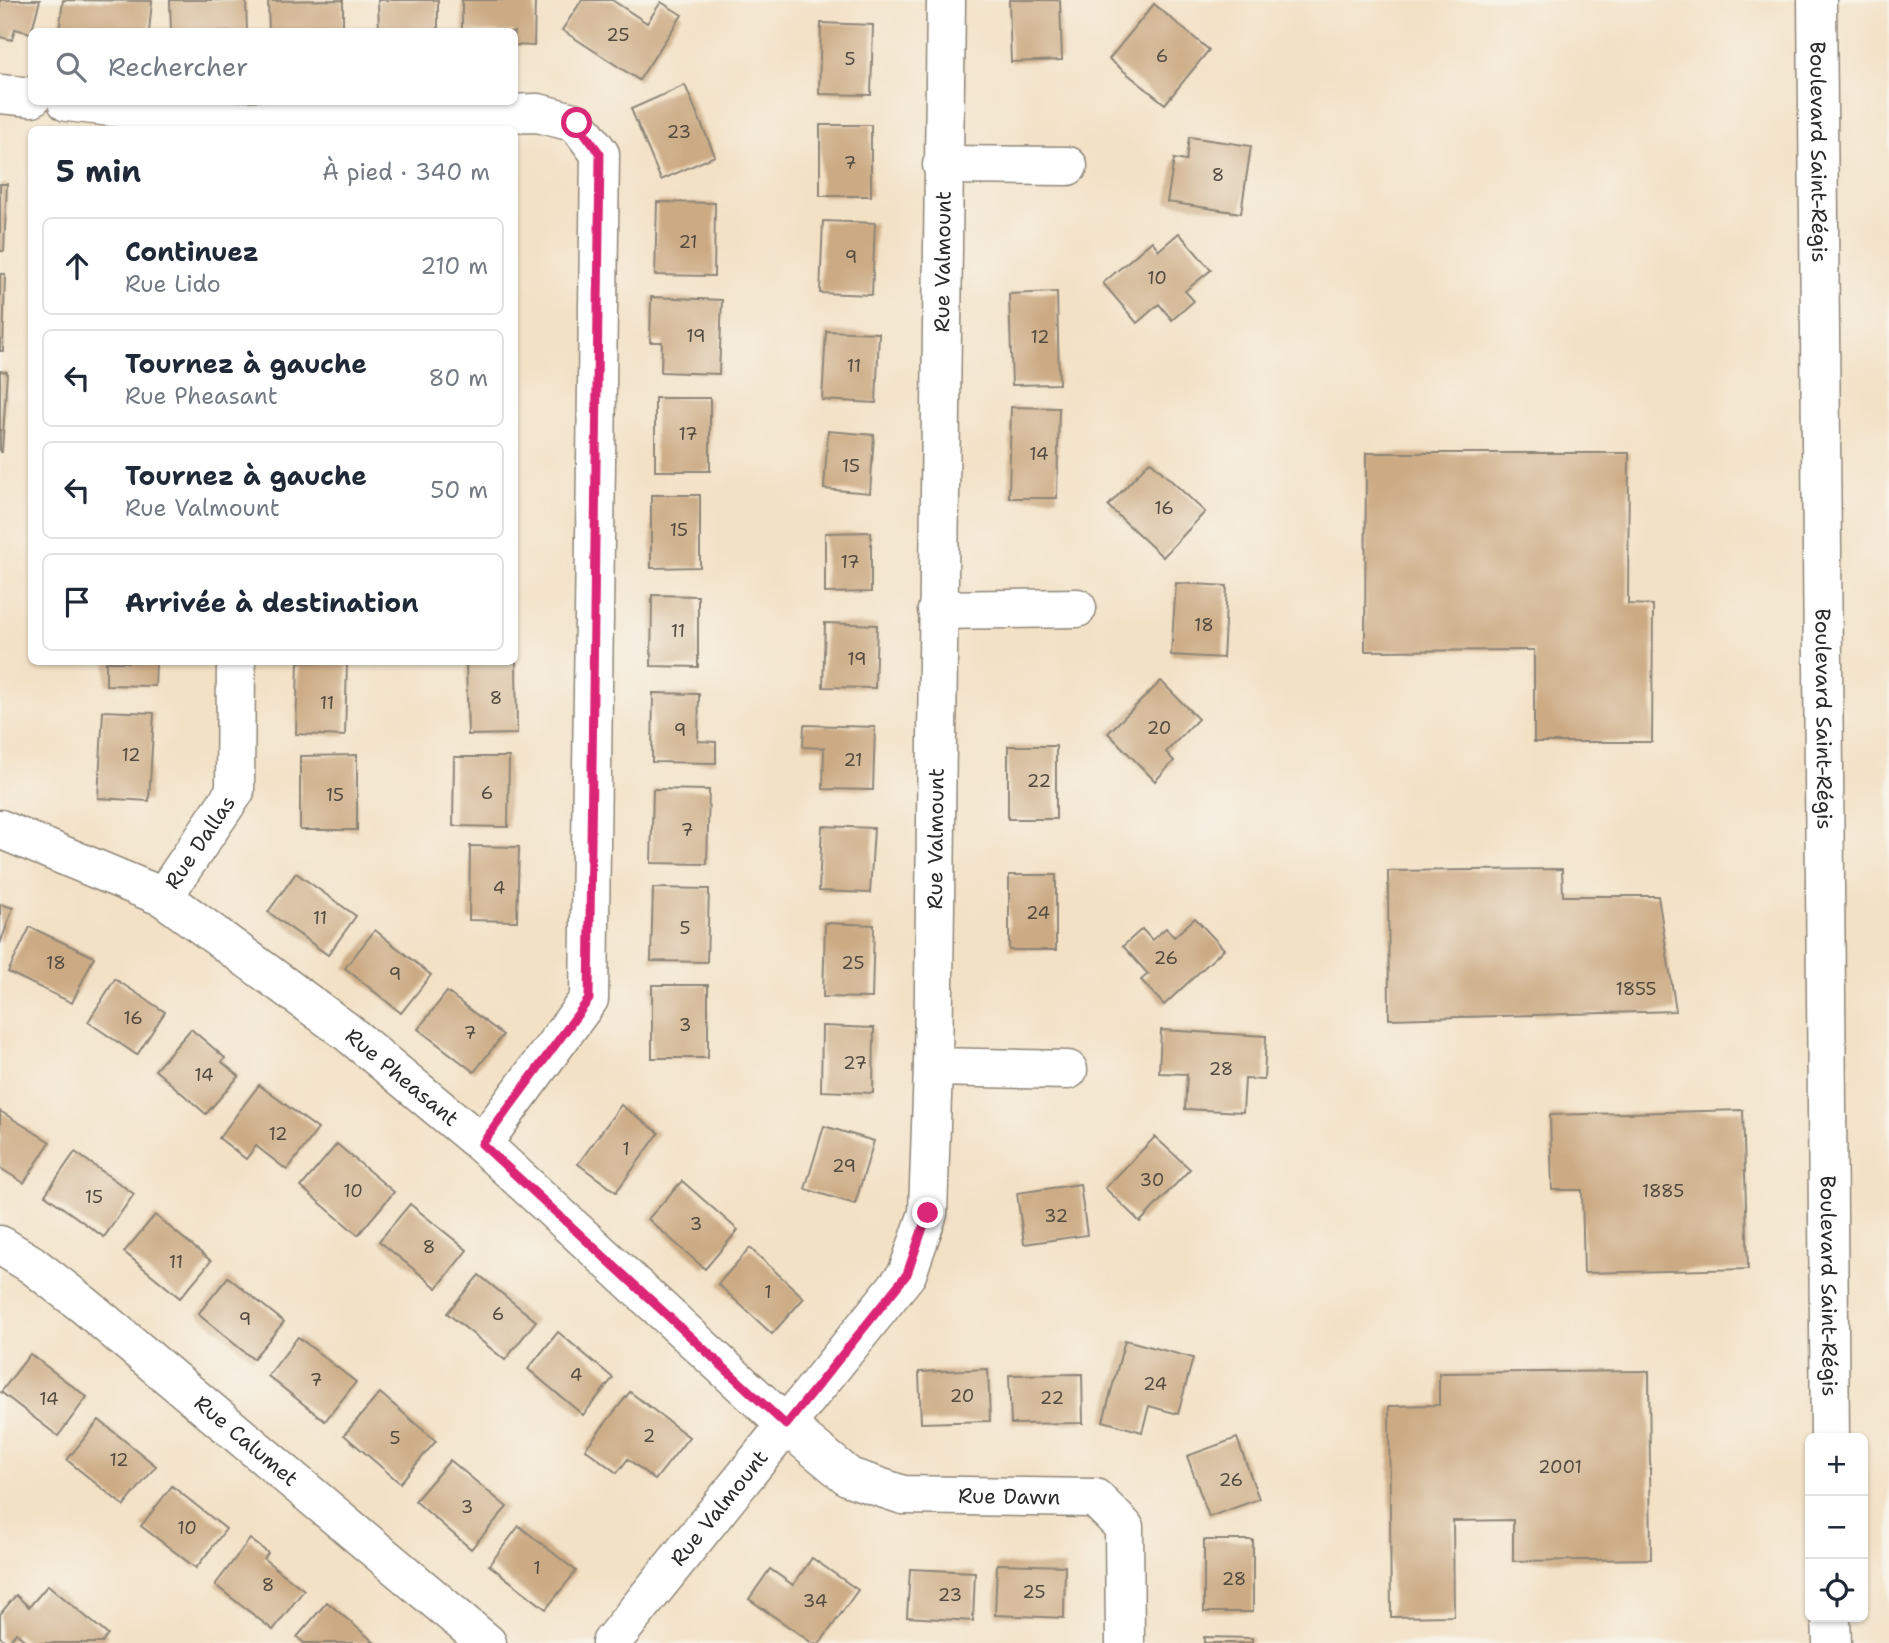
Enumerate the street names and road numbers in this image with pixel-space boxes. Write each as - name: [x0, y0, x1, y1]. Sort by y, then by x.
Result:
- street label: Boulevard Saint-Régis: [1803, 41, 1833, 263]
- street label: Rue Valmount: [928, 191, 958, 333]
- street label: Boulevard Saint-Régis: [1809, 608, 1838, 830]
- street label: Rue Valmount: [921, 768, 951, 910]
- street label: Rue Dallas: [158, 790, 242, 895]
- street label: Rue Pheasant: [339, 1022, 464, 1133]
- street label: Boulevard Saint-Régis: [1814, 1175, 1844, 1397]
- street label: Rue Calumet: [188, 1389, 304, 1493]
- street label: Rue Valmount: [664, 1444, 774, 1572]
- street label: Rue Dawn: [958, 1482, 1061, 1511]

